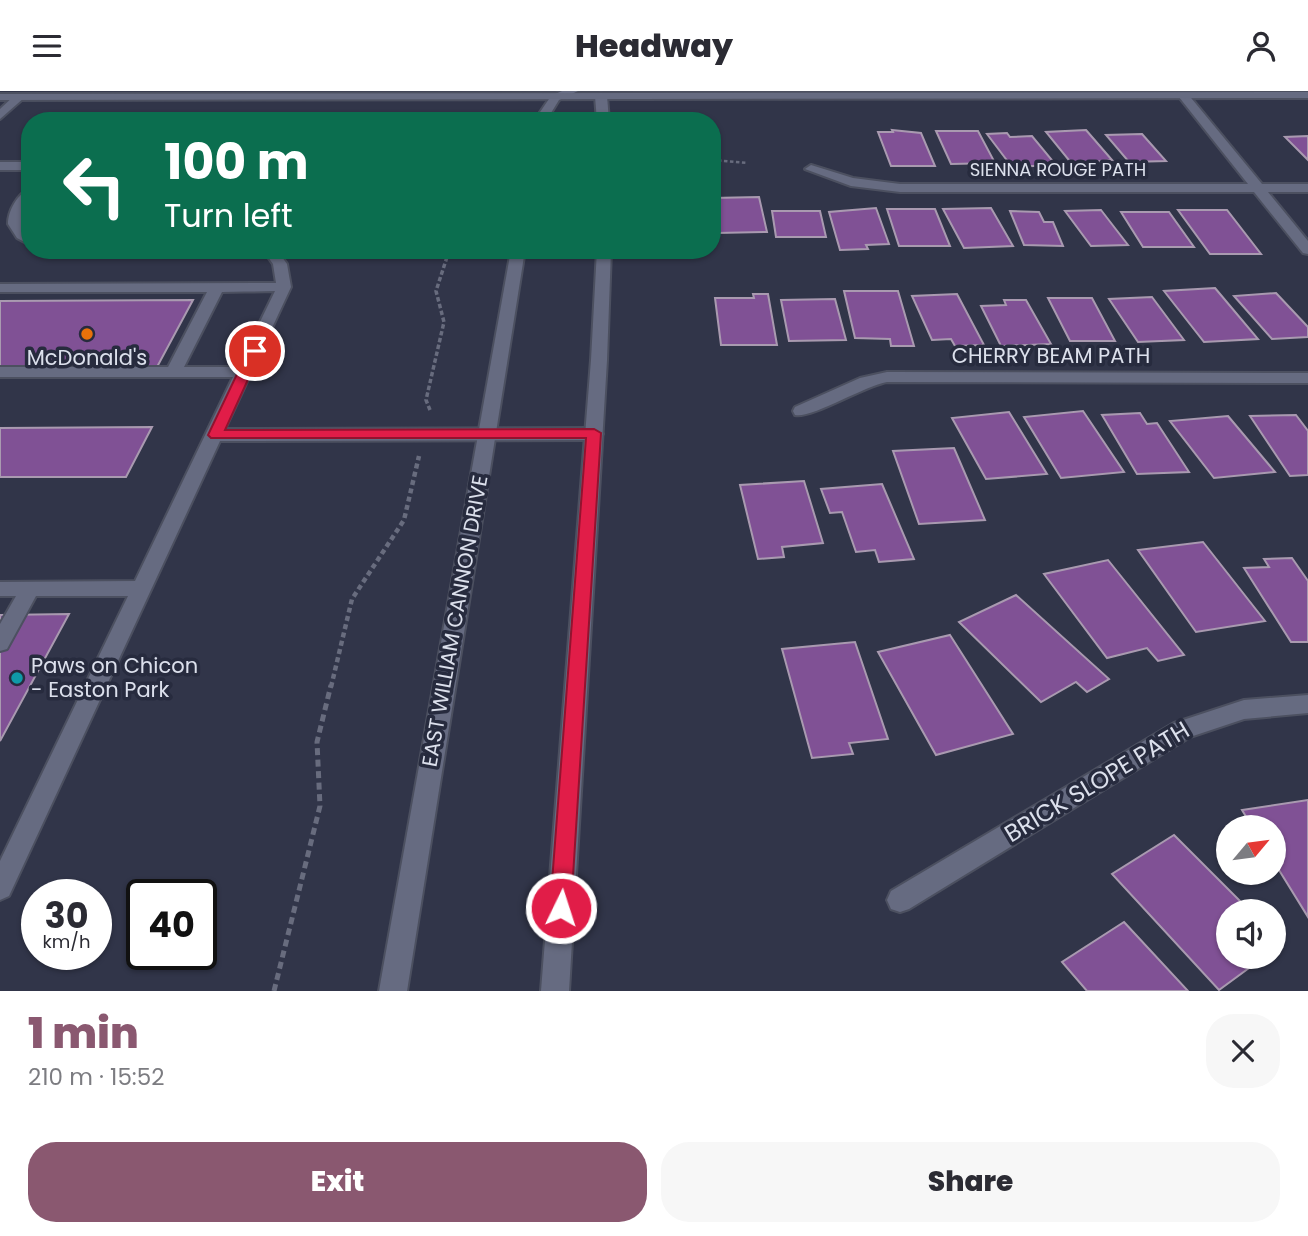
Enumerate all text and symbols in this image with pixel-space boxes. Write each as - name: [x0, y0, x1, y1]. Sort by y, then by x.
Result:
- text: Headway: [575, 23, 733, 68]
- icon: menu: [28, 27, 66, 65]
- icon: person: [1242, 27, 1280, 65]
- text: 100 m: [164, 128, 309, 196]
- icon: left: [49, 140, 140, 231]
- street label: SIENNA ROUGE PATH: [970, 157, 1146, 182]
- text: Turn left: [164, 193, 293, 238]
- pin: [225, 321, 285, 381]
- marker: McDonald's: [79, 326, 95, 342]
- icon: arrive: [236, 332, 274, 370]
- street label: CHERRY BEAM PATH: [952, 341, 1150, 370]
- place label: McDonald's: [27, 343, 147, 372]
- street label: EAST WILLIAM CANNON DRIVE: [415, 473, 494, 769]
- place label: Paws on Chicon - Easton Park: [31, 651, 198, 704]
- marker: Paws on Chicon - Easton Park: [9, 670, 25, 686]
- street label: BRICK SLOPE PATH: [998, 713, 1195, 850]
- north arrow: [1216, 815, 1286, 885]
- map controls: [1216, 815, 1286, 969]
- position arrow: [524, 871, 598, 945]
- speed limit sign: 40: [126, 879, 217, 970]
- text: 30: [45, 891, 89, 940]
- button: sound: [1216, 899, 1286, 969]
- text: km/h: [43, 929, 90, 954]
- text: 1 min: [28, 1004, 139, 1063]
- button: close: [1206, 1014, 1280, 1088]
- text: 210 m · 15:52: [28, 1061, 164, 1093]
- button: Exit: [28, 1142, 647, 1222]
- button: Share: [661, 1142, 1280, 1222]

